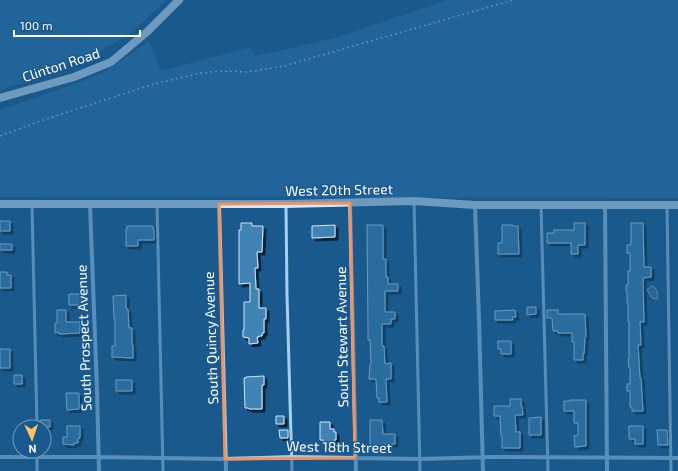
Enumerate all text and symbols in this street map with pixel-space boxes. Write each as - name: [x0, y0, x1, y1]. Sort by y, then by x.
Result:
- scale bar: [14, 12, 140, 38]
- text: 100 m: [20, 18, 52, 32]
- street label: Clinton Road: [20, 44, 102, 85]
- street label: West 20th Street: [285, 180, 393, 199]
- street label: South Prospect Avenue: [72, 264, 95, 412]
- street label: South Stewart Avenue: [332, 266, 351, 408]
- street label: South Quincy Avenue: [200, 271, 221, 405]
- north arrow: [12, 419, 52, 459]
- street label: West 18th Street: [286, 437, 392, 456]
- text: N: [28, 443, 37, 456]

